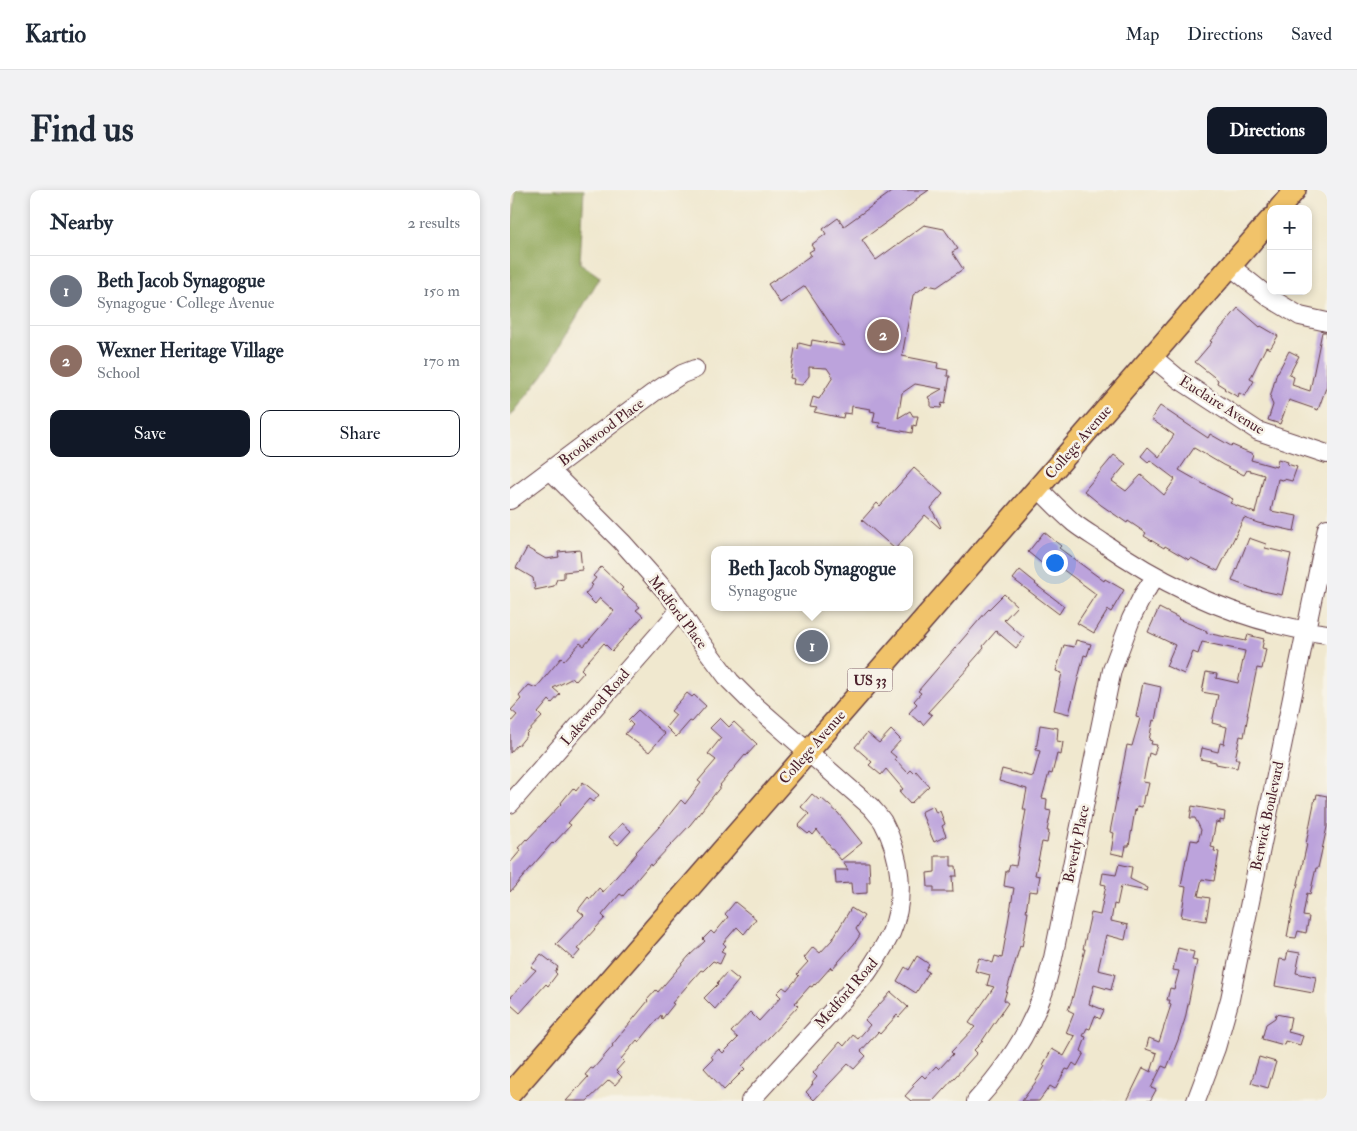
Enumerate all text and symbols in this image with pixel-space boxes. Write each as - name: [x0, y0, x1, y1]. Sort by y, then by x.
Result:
- text: Kartio: [25, 19, 86, 50]
- text: Map: [1126, 23, 1159, 46]
- text: Directions: [1187, 23, 1263, 46]
- text: Saved: [1291, 23, 1332, 46]
- button: Directions: [1207, 107, 1327, 154]
- text: Find us: [30, 108, 134, 152]
- map controls: [1267, 205, 1312, 295]
- button: +: [1267, 205, 1312, 250]
- text: Nearby: [50, 209, 113, 236]
- text: 2 results: [407, 213, 460, 233]
- button: −: [1267, 250, 1312, 295]
- text: Beth Jacob Synagogue: [97, 269, 265, 293]
- text: 1: [63, 281, 69, 301]
- text: 150 m: [423, 281, 460, 301]
- text: Synagogue · College Avenue: [97, 293, 275, 313]
- pin: 2: [867, 316, 899, 354]
- text: Wexner Heritage Village: [97, 339, 284, 363]
- text: 2: [62, 351, 70, 371]
- text: 170 m: [423, 351, 460, 371]
- text: School: [97, 363, 140, 383]
- street label: Euclaire Avenue: [1176, 372, 1268, 439]
- street label: Brookwood Place: [555, 394, 648, 471]
- street label: College Avenue: [1041, 401, 1116, 483]
- button: Save: [50, 410, 250, 457]
- button: Share: [260, 410, 460, 457]
- popup: [711, 546, 913, 611]
- your location: [1042, 550, 1068, 576]
- text: Beth Jacob Synagogue: [728, 557, 896, 581]
- street label: Medford Place: [644, 572, 711, 653]
- text: Synagogue: [728, 581, 797, 601]
- pin: 1: [796, 627, 828, 665]
- street label: Lakewood Road: [557, 664, 634, 750]
- road number: US 33: [848, 668, 892, 692]
- street label: College Avenue: [775, 706, 850, 788]
- street label: Berwick Boulevard: [1247, 759, 1289, 873]
- street label: Beverly Place: [1059, 804, 1094, 885]
- street label: Medford Road: [811, 954, 883, 1033]

